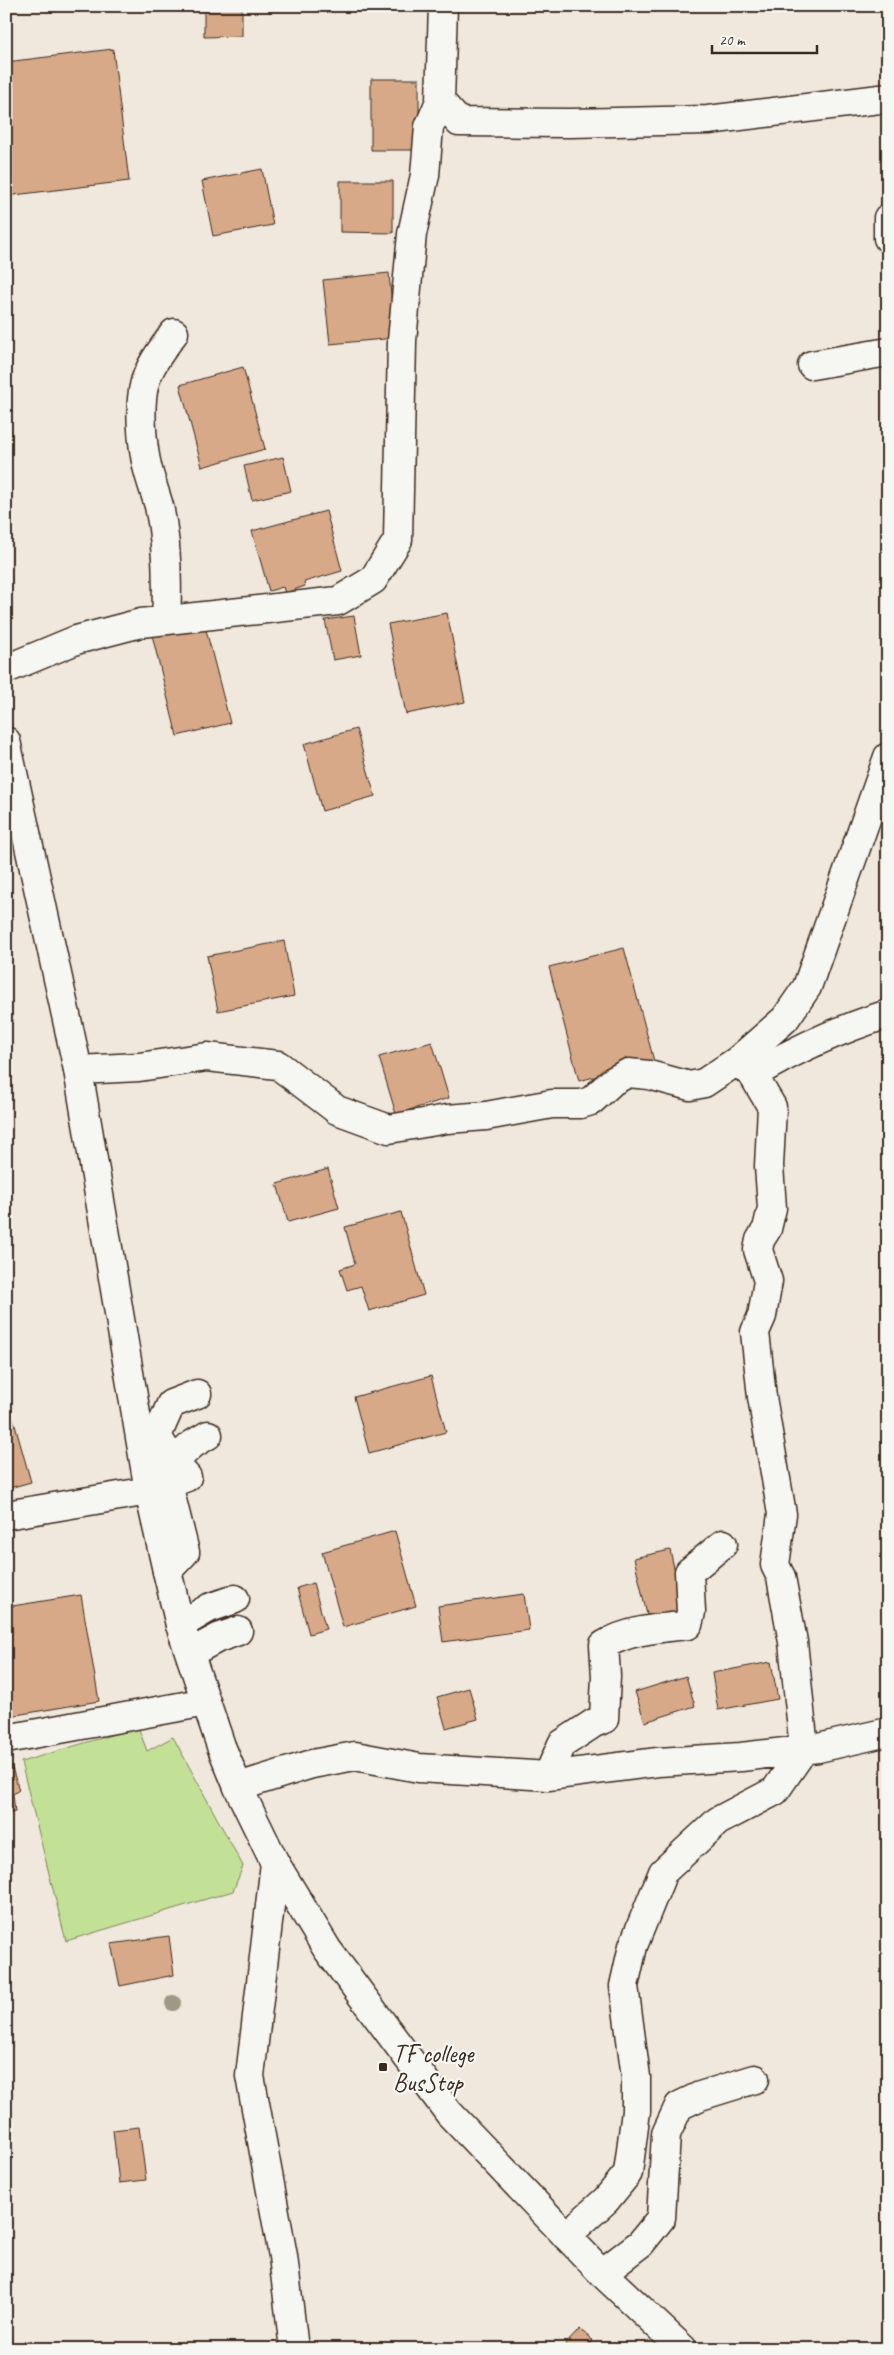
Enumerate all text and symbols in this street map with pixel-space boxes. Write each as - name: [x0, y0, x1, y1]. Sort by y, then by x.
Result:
- scale bar: [712, 22, 816, 54]
- text: 20 m: [719, 31, 746, 50]
- place label: TF college BusStop: [393, 2038, 475, 2099]
- marker: TF college BusStop: [377, 2061, 389, 2073]

